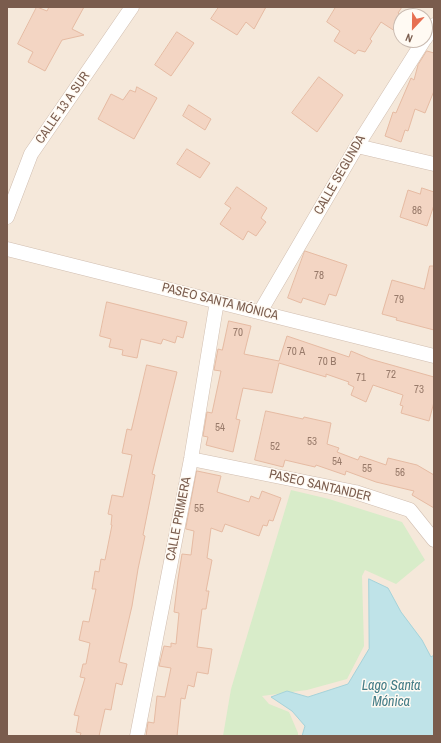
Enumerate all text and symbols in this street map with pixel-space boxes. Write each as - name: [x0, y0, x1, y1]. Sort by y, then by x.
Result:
- north arrow: [393, 8, 433, 48]
- text: N: [403, 30, 415, 46]
- street label: CALLE 13 A SUR: [32, 69, 94, 147]
- street label: CALLE SEGUNDA: [311, 132, 369, 218]
- house number: 86: [412, 204, 422, 218]
- house number: 78: [314, 269, 324, 283]
- street label: PASEO SANTA MÓNICA: [160, 280, 280, 324]
- house number: 79: [394, 293, 404, 307]
- house number: 70: [233, 326, 243, 340]
- house number: 70 A: [287, 345, 305, 359]
- house number: 70 B: [318, 355, 336, 369]
- house number: 72: [386, 368, 396, 382]
- house number: 71: [356, 371, 366, 385]
- house number: 73: [414, 383, 424, 397]
- house number: 54: [215, 421, 225, 435]
- house number: 53: [307, 435, 317, 449]
- house number: 52: [270, 440, 280, 454]
- house number: 54: [332, 455, 342, 469]
- house number: 55: [362, 462, 372, 476]
- house number: 56: [395, 466, 405, 480]
- street label: PASEO SANTANDER: [268, 467, 372, 505]
- street label: CALLE PRIMERA: [163, 476, 195, 562]
- house number: 55: [194, 502, 204, 516]
- water label: Lago Santa Mónica: [362, 678, 420, 710]

